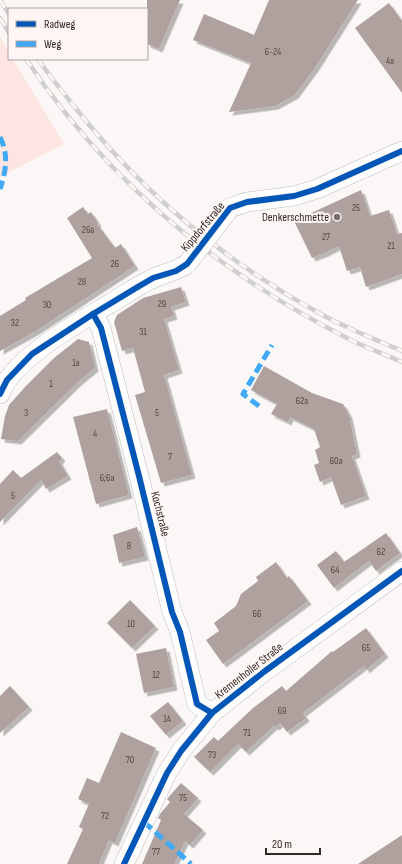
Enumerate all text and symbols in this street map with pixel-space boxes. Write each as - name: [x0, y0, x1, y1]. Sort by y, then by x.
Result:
- legend: [8, 8, 148, 60]
- text: Radweg: [44, 17, 76, 32]
- text: Weg: [44, 37, 61, 52]
- house number: 6-24: [265, 46, 281, 58]
- house number: 4a: [386, 55, 394, 67]
- street label: Kippdorfstraße: [178, 199, 228, 255]
- house number: 25: [352, 202, 360, 214]
- place label: Denkerschmette: [262, 210, 329, 225]
- marker: Denkerschmette: [332, 212, 342, 222]
- house number: 26a: [82, 224, 94, 236]
- house number: 27: [322, 231, 330, 243]
- house number: 21: [387, 240, 395, 252]
- house number: 26: [111, 258, 119, 270]
- house number: 28: [78, 276, 86, 288]
- house number: 29: [158, 298, 166, 310]
- house number: 30: [43, 299, 51, 311]
- house number: 32: [11, 317, 19, 329]
- house number: 31: [139, 326, 147, 338]
- house number: 1a: [72, 357, 80, 369]
- house number: 1: [49, 378, 53, 390]
- house number: 62a: [296, 395, 308, 407]
- house number: 3: [24, 407, 28, 419]
- house number: 5: [155, 407, 159, 419]
- house number: 4: [93, 428, 97, 440]
- house number: 7: [168, 451, 172, 463]
- house number: 60a: [330, 455, 342, 467]
- house number: 6;6a: [100, 472, 114, 484]
- house number: 5: [11, 490, 15, 502]
- street label: Kochstraße: [147, 490, 173, 538]
- house number: 8: [127, 540, 131, 552]
- house number: 62: [377, 546, 385, 558]
- house number: 64: [331, 564, 339, 576]
- house number: 66: [253, 608, 261, 620]
- house number: 10: [127, 618, 135, 630]
- street label: Kremenholler Straße: [212, 640, 286, 702]
- house number: 65: [362, 642, 370, 654]
- house number: 12: [152, 669, 160, 681]
- house number: 69: [278, 705, 286, 717]
- house number: 14: [163, 713, 171, 725]
- house number: 71: [243, 727, 251, 739]
- house number: 73: [208, 749, 216, 761]
- house number: 70: [126, 754, 134, 766]
- house number: 75: [179, 792, 187, 804]
- house number: 72: [101, 810, 109, 822]
- scale bar: [266, 830, 320, 856]
- text: 20 m: [272, 837, 292, 852]
- house number: 77: [152, 846, 160, 858]

